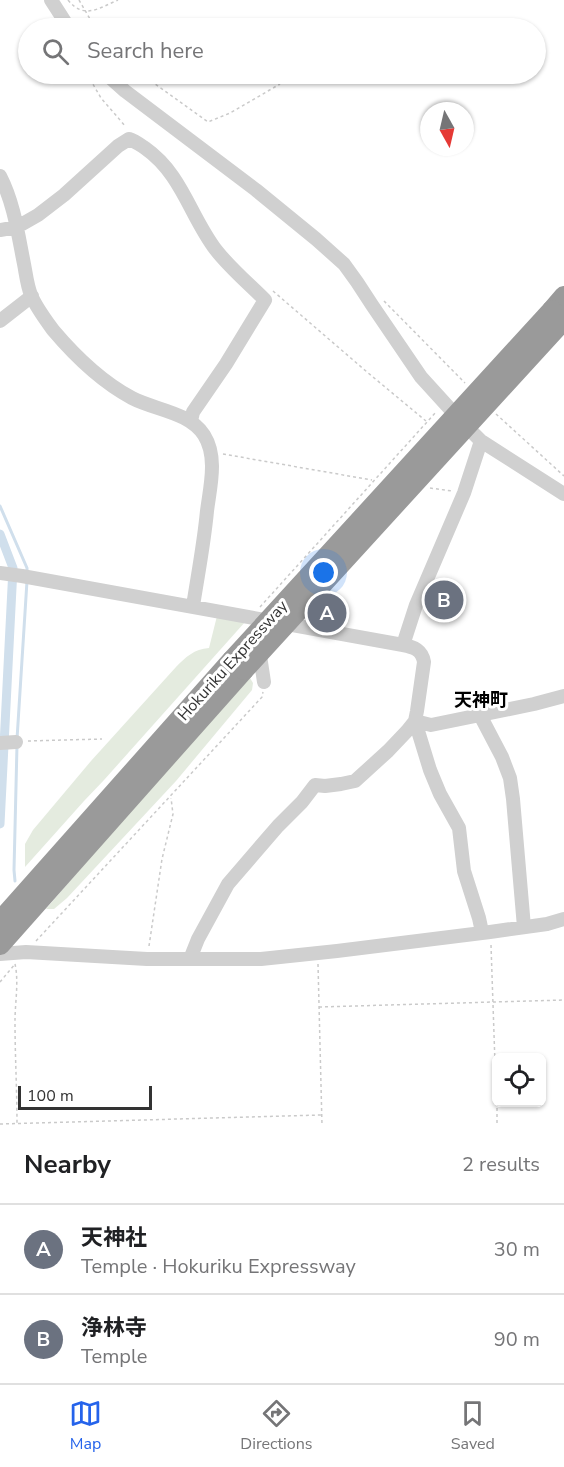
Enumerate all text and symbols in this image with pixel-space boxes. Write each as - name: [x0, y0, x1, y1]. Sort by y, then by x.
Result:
- search box: [18, 18, 546, 84]
- icon: search: [39, 35, 72, 68]
- text: Search here: [87, 36, 204, 66]
- north arrow: [420, 102, 474, 156]
- your location: [309, 558, 338, 587]
- pin: B: [424, 578, 464, 622]
- pin: A: [308, 590, 346, 636]
- street label: Hokuriku Expressway: [173, 595, 293, 726]
- district label: 天神町: [454, 688, 508, 712]
- map controls: [492, 1053, 546, 1107]
- button: locate: [492, 1053, 546, 1107]
- scale bar: [18, 1083, 152, 1110]
- text: 100 m: [27, 1085, 74, 1107]
- text: Nearby: [24, 1147, 111, 1182]
- text: 2 results: [462, 1151, 540, 1178]
- text: 天神社: [81, 1223, 147, 1253]
- text: A: [36, 1236, 51, 1263]
- text: 30 m: [494, 1236, 540, 1263]
- text: Temple · Hokuriku Expressway: [81, 1253, 356, 1280]
- text: 浄林寺: [81, 1313, 147, 1343]
- text: B: [37, 1326, 50, 1353]
- text: 90 m: [494, 1326, 540, 1353]
- text: Temple: [81, 1343, 147, 1370]
- tab: Map: [69, 1397, 102, 1455]
- tab: Directions: [240, 1397, 312, 1455]
- tab: Saved: [451, 1397, 495, 1455]

